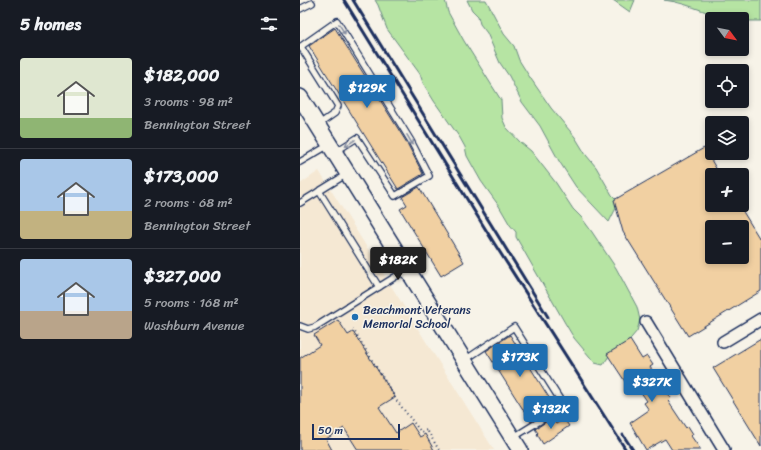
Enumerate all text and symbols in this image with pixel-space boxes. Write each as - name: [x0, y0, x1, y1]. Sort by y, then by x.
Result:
- text: 5 homes: [20, 9, 81, 39]
- north arrow: [705, 12, 749, 56]
- map controls: [705, 12, 749, 264]
- icon: filters: [258, 13, 280, 35]
- one-way arrow: [338, 23, 346, 34]
- text: $182,000: [144, 60, 220, 90]
- button: locate: [705, 64, 749, 108]
- icon: home: [52, 74, 100, 122]
- pin: $129K: [339, 75, 395, 109]
- text: $129K: [348, 76, 386, 99]
- text: 3 rooms · 98 m²: [144, 90, 233, 113]
- text: Bennington Street: [144, 113, 250, 136]
- button: layers: [705, 116, 749, 160]
- one-way arrow: [406, 134, 414, 146]
- one-way arrow: [344, 139, 356, 147]
- text: $173,000: [144, 161, 219, 191]
- button: +: [705, 168, 749, 212]
- icon: home: [52, 175, 100, 223]
- text: 2 rooms · 68 m²: [144, 191, 233, 214]
- text: Bennington Street: [144, 214, 250, 237]
- button: −: [705, 220, 749, 264]
- pin: $182K: [370, 247, 426, 281]
- text: $182K: [379, 248, 417, 271]
- text: $327,000: [144, 261, 221, 291]
- icon: home: [52, 275, 100, 323]
- text: 5 rooms · 168 m²: [144, 291, 239, 314]
- place label: Beachmont Veterans Memorial School: [363, 299, 471, 335]
- marker: Beachmont Veterans Memorial School: [350, 312, 360, 322]
- text: Washburn Avenue: [144, 314, 244, 337]
- pin: $173K: [492, 344, 548, 378]
- text: $173K: [502, 345, 538, 368]
- pin: $327K: [624, 369, 680, 403]
- text: $327K: [633, 370, 671, 393]
- pin: $132K: [523, 396, 579, 430]
- text: $132K: [533, 397, 569, 420]
- text: 50 m: [318, 421, 343, 440]
- scale bar: [312, 422, 400, 441]

